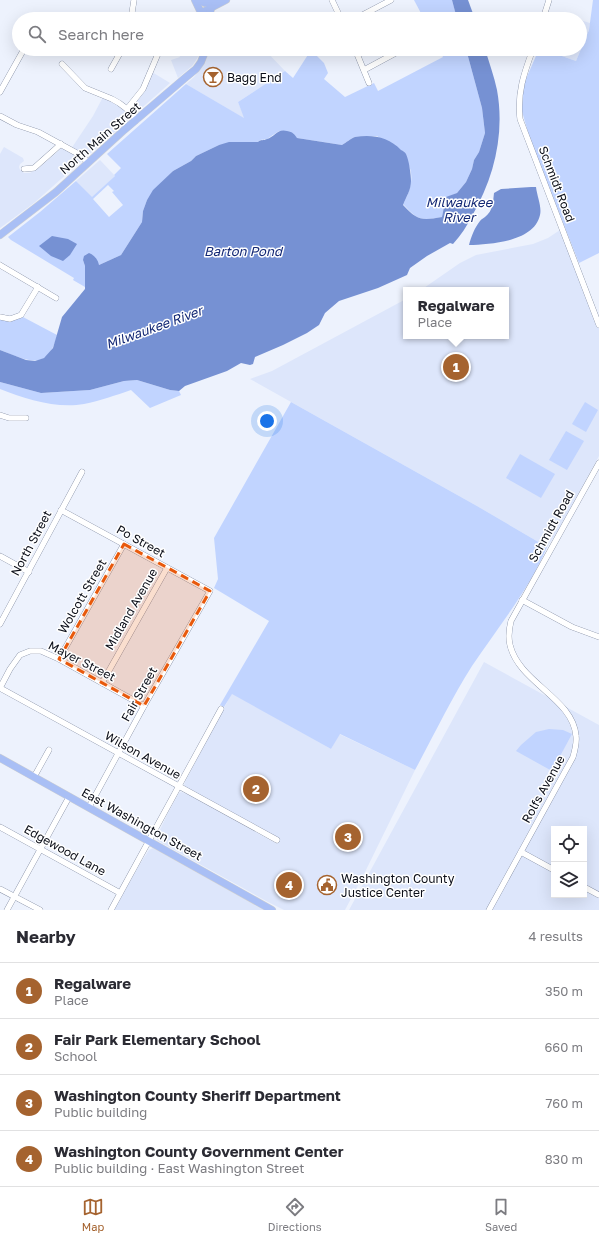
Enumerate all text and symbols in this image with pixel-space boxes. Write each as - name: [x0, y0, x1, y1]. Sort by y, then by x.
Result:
- search box: [12, 12, 587, 56]
- icon: search: [26, 23, 48, 45]
- text: Search here: [58, 25, 144, 43]
- bar icon: Bagg End: [202, 66, 224, 88]
- place label: Bagg End: [227, 70, 282, 85]
- street label: North Main Street: [56, 99, 144, 177]
- street label: Schmidt Road: [536, 144, 578, 224]
- water label: Milwaukee River: [426, 194, 494, 225]
- water label: Barton Pond: [204, 243, 284, 259]
- popup: [403, 287, 509, 339]
- text: Regalware: [417, 296, 495, 314]
- water label: Milwaukee River: [104, 301, 206, 352]
- text: Place: [417, 314, 452, 330]
- pin: 1: [443, 352, 469, 382]
- your location: [257, 411, 277, 431]
- street label: Schmidt Road: [525, 487, 577, 565]
- street label: North Street: [7, 508, 55, 578]
- street label: Po Street: [114, 521, 168, 561]
- street label: Wolcott Street: [55, 556, 110, 636]
- street label: Midland Avenue: [102, 566, 160, 652]
- street label: Mayer Street: [46, 638, 118, 684]
- street label: Fair Street: [118, 664, 160, 724]
- street label: Wilson Avenue: [102, 728, 184, 782]
- street label: Rolfs Avenue: [518, 753, 568, 825]
- pin: 2: [243, 774, 269, 804]
- street label: East Washington Street: [79, 785, 205, 864]
- street label: Edgewood Lane: [21, 821, 109, 879]
- pin: 3: [335, 822, 361, 852]
- map controls: [551, 826, 587, 898]
- button: locate: [551, 826, 587, 862]
- button: layers: [551, 862, 587, 898]
- pin: 4: [276, 870, 302, 900]
- place label: Washington County Justice Center: [341, 871, 455, 900]
- public building icon: Washington County Justice Center: [316, 874, 338, 896]
- text: Nearby: [16, 926, 76, 947]
- text: 4 results: [529, 928, 583, 944]
- text: Regalware: [54, 974, 131, 992]
- text: 1: [26, 983, 32, 999]
- text: 350 m: [545, 983, 583, 999]
- text: Place: [54, 992, 89, 1008]
- text: Fair Park Elementary School: [54, 1030, 261, 1048]
- text: 2: [25, 1039, 33, 1055]
- text: 660 m: [544, 1039, 583, 1055]
- text: School: [54, 1048, 97, 1064]
- text: Washington County Sheriff Department: [54, 1086, 341, 1104]
- text: 3: [25, 1095, 33, 1111]
- text: 760 m: [545, 1095, 583, 1111]
- text: Public building: [54, 1104, 147, 1120]
- text: Washington County Government Center: [54, 1142, 343, 1160]
- text: 4: [25, 1151, 33, 1167]
- text: 830 m: [545, 1151, 583, 1167]
- text: Public building · East Washington Street: [54, 1160, 304, 1176]
- tab: Map: [82, 1196, 104, 1233]
- tab: Directions: [268, 1196, 322, 1233]
- tab: Saved: [485, 1196, 517, 1233]

